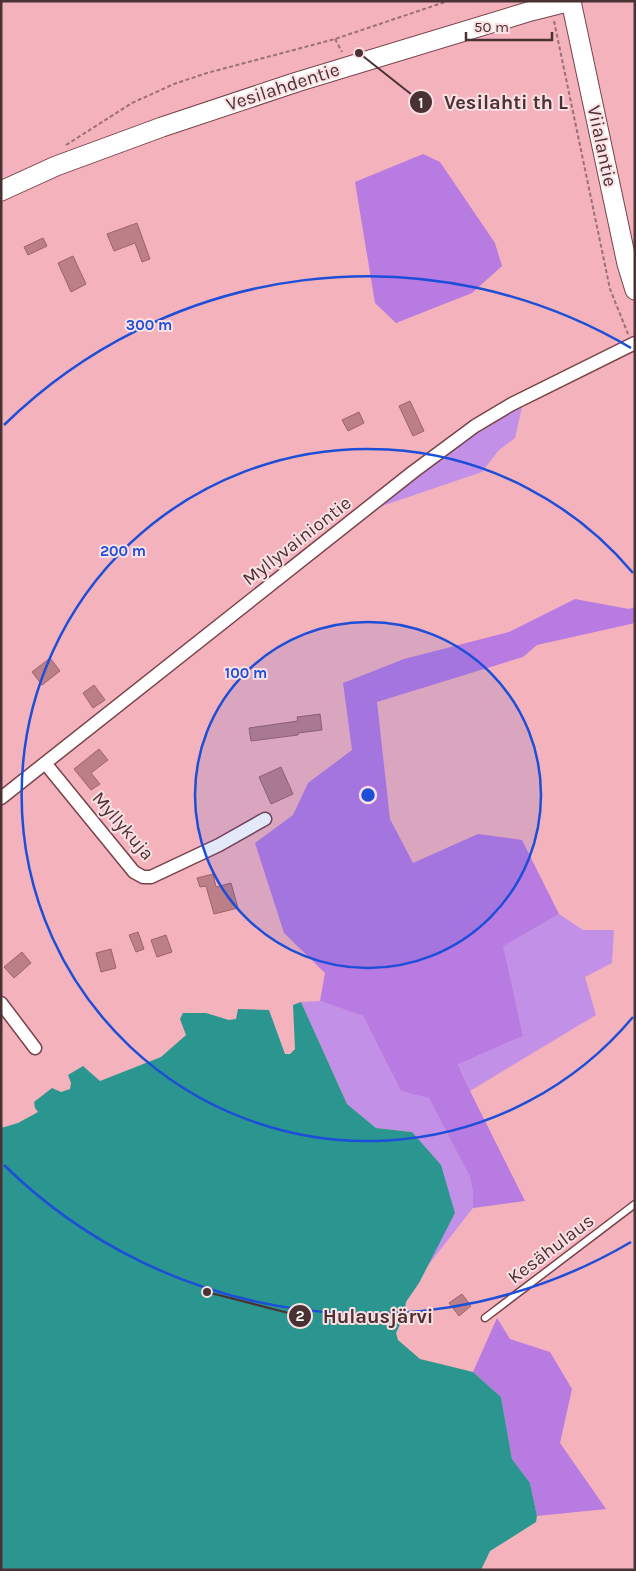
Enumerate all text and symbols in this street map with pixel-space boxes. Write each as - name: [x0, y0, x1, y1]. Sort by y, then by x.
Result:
- scale bar: [466, 10, 552, 42]
- text: 50 m: [474, 18, 509, 36]
- street label: Vesilahdentie: [224, 58, 342, 116]
- callout: Vesilahti th L: [409, 85, 578, 120]
- text: Vesilahti th L: [444, 91, 568, 114]
- text: 1: [418, 94, 424, 112]
- street label: Viialantie: [583, 103, 621, 189]
- text: 300 m: [126, 316, 172, 334]
- street label: Myllyvainiontie: [238, 492, 356, 590]
- text: 200 m: [100, 542, 146, 560]
- text: 100 m: [225, 664, 267, 682]
- centre of rings: [359, 786, 377, 804]
- street label: Myllykuja: [87, 787, 159, 865]
- street label: Kesähulaus: [504, 1210, 598, 1288]
- callout: Hulausjärvi: [288, 1298, 443, 1333]
- text: Hulausjärvi: [323, 1305, 433, 1328]
- text: 2: [295, 1307, 305, 1325]

